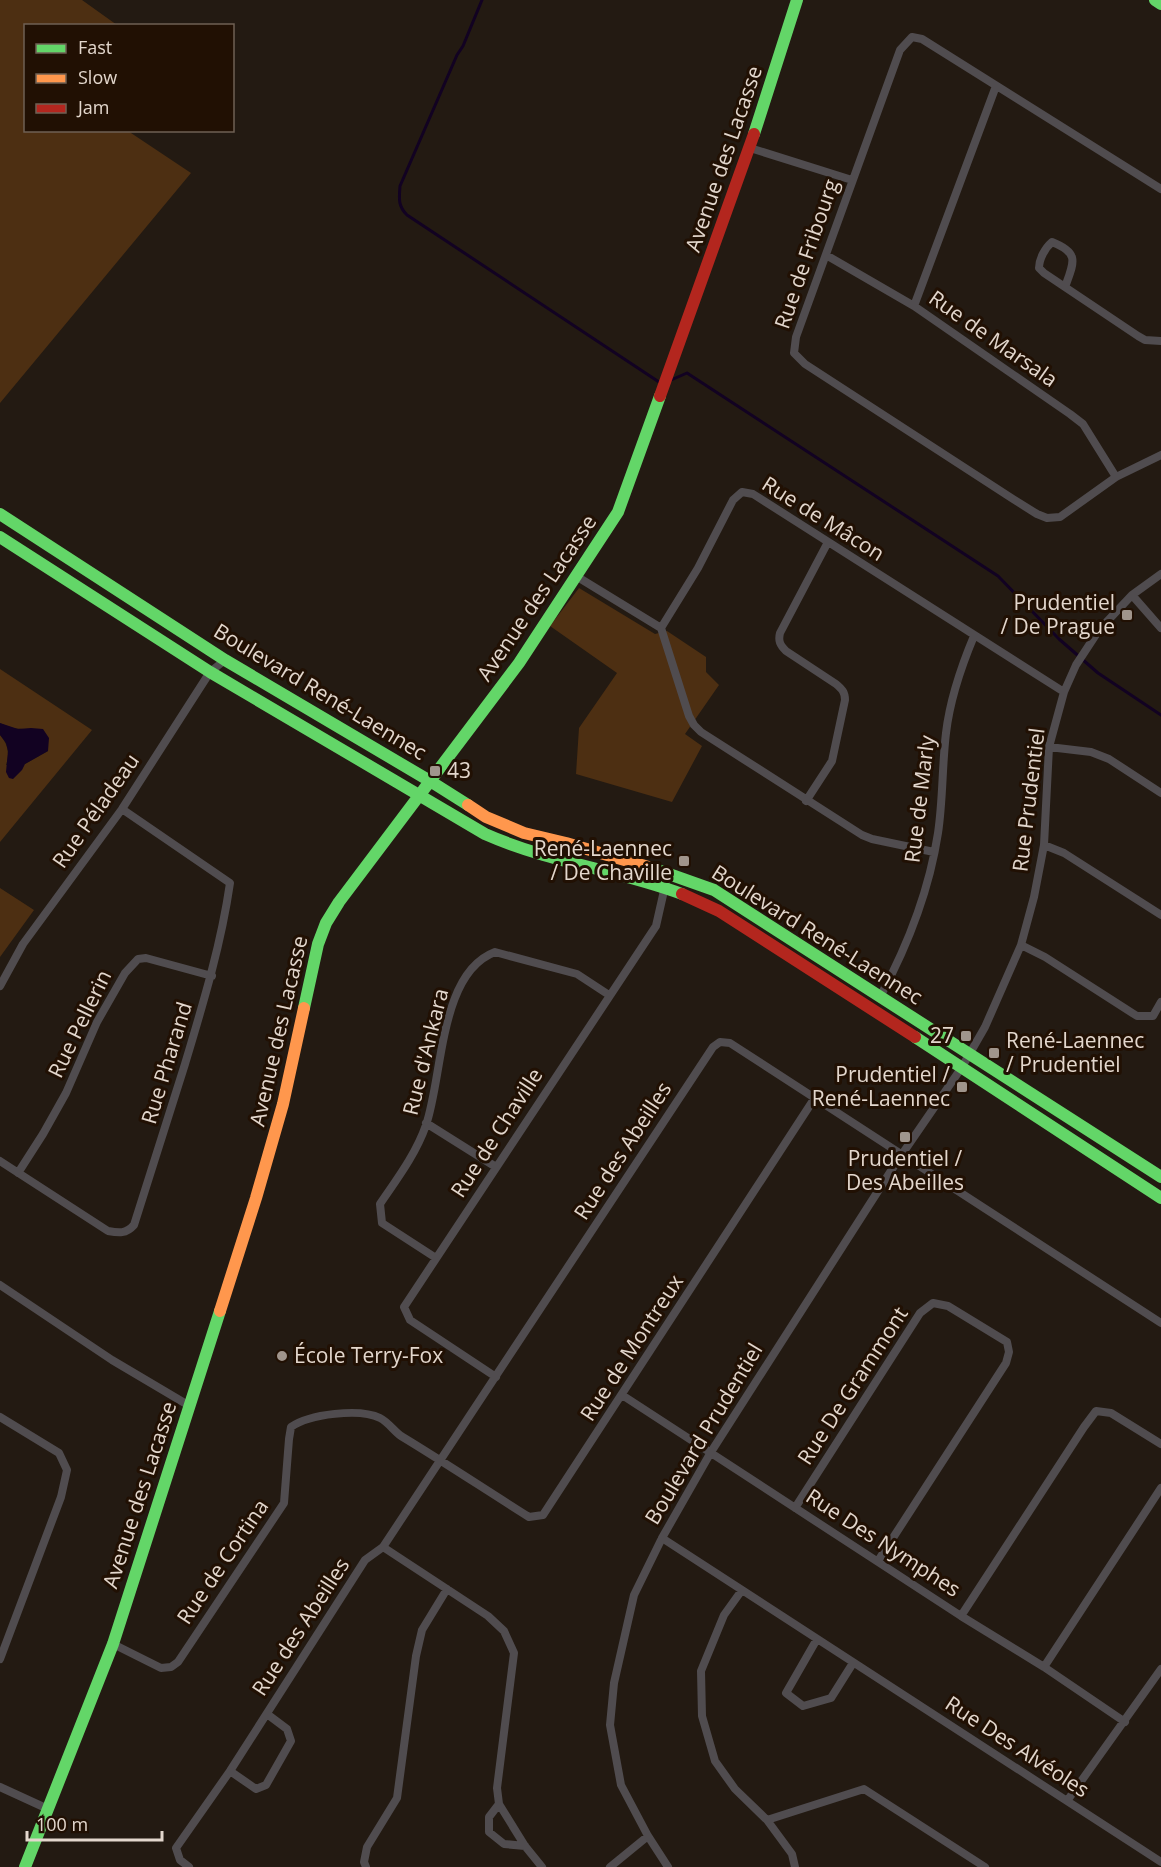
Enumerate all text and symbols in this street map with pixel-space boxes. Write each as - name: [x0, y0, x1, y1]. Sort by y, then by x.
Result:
- legend: [24, 24, 234, 132]
- text: Fast: [78, 35, 112, 59]
- street label: Avenue des Lacasse: [678, 62, 768, 255]
- text: Slow: [78, 65, 117, 89]
- text: Jam: [76, 95, 110, 119]
- street label: Rue de Fribourg: [767, 175, 845, 332]
- street label: Rue de Marsala: [924, 283, 1063, 393]
- street label: Rue de Mâcon: [757, 469, 890, 567]
- street label: Avenue des Lacasse: [470, 509, 602, 686]
- place label: Prudentiel / De Prague: [1000, 588, 1115, 640]
- marker: Prudentiel / De Prague: [1120, 608, 1134, 622]
- street label: Boulevard René-Laennec: [209, 616, 432, 766]
- street label: Rue Prudentiel: [1005, 726, 1051, 873]
- street label: Rue de Marly: [897, 733, 941, 864]
- street label: Rue Péladeau: [45, 748, 145, 873]
- place label: 43: [447, 756, 471, 784]
- marker: 43: [428, 764, 442, 778]
- place label: René-Laennec / De Chaville: [534, 834, 672, 886]
- marker: René-Laennec / De Chaville: [677, 854, 691, 868]
- street label: Boulevard René-Laennec: [707, 858, 928, 1011]
- street label: Avenue des Lacasse: [242, 933, 314, 1129]
- street label: Rue Pellerin: [41, 965, 117, 1082]
- street label: Rue d'Ankara: [396, 985, 454, 1118]
- street label: Rue Pharand: [134, 998, 198, 1127]
- place label: 27: [930, 1021, 954, 1049]
- place label: René-Laennec / Prudentiel: [1006, 1026, 1144, 1078]
- marker: 27: [959, 1029, 973, 1043]
- marker: René-Laennec / Prudentiel: [987, 1046, 1001, 1060]
- place label: Prudentiel / René-Laennec: [812, 1060, 950, 1112]
- street label: Rue de Chaville: [444, 1062, 549, 1203]
- street label: Rue des Abeilles: [567, 1076, 677, 1225]
- marker: Prudentiel / René-Laennec: [955, 1080, 969, 1094]
- marker: Prudentiel / Des Abeilles: [898, 1130, 912, 1144]
- place label: Prudentiel / Des Abeilles: [846, 1144, 964, 1196]
- street label: Rue de Montreux: [573, 1269, 689, 1426]
- street label: Rue De Grammont: [791, 1301, 914, 1470]
- street label: Boulevard Prudentiel: [638, 1338, 768, 1529]
- place label: École Terry-Fox: [294, 1341, 443, 1369]
- marker: École Terry-Fox: [275, 1349, 289, 1363]
- street label: Avenue des Lacasse: [96, 1398, 182, 1592]
- street label: Rue Des Nymphes: [801, 1482, 966, 1603]
- street label: Rue de Cortina: [170, 1494, 274, 1629]
- street label: Rue des Abeilles: [245, 1552, 355, 1701]
- street label: Rue Des Alvéoles: [940, 1689, 1095, 1803]
- scale bar: [27, 1804, 162, 1842]
- text: 100 m: [36, 1812, 88, 1836]

